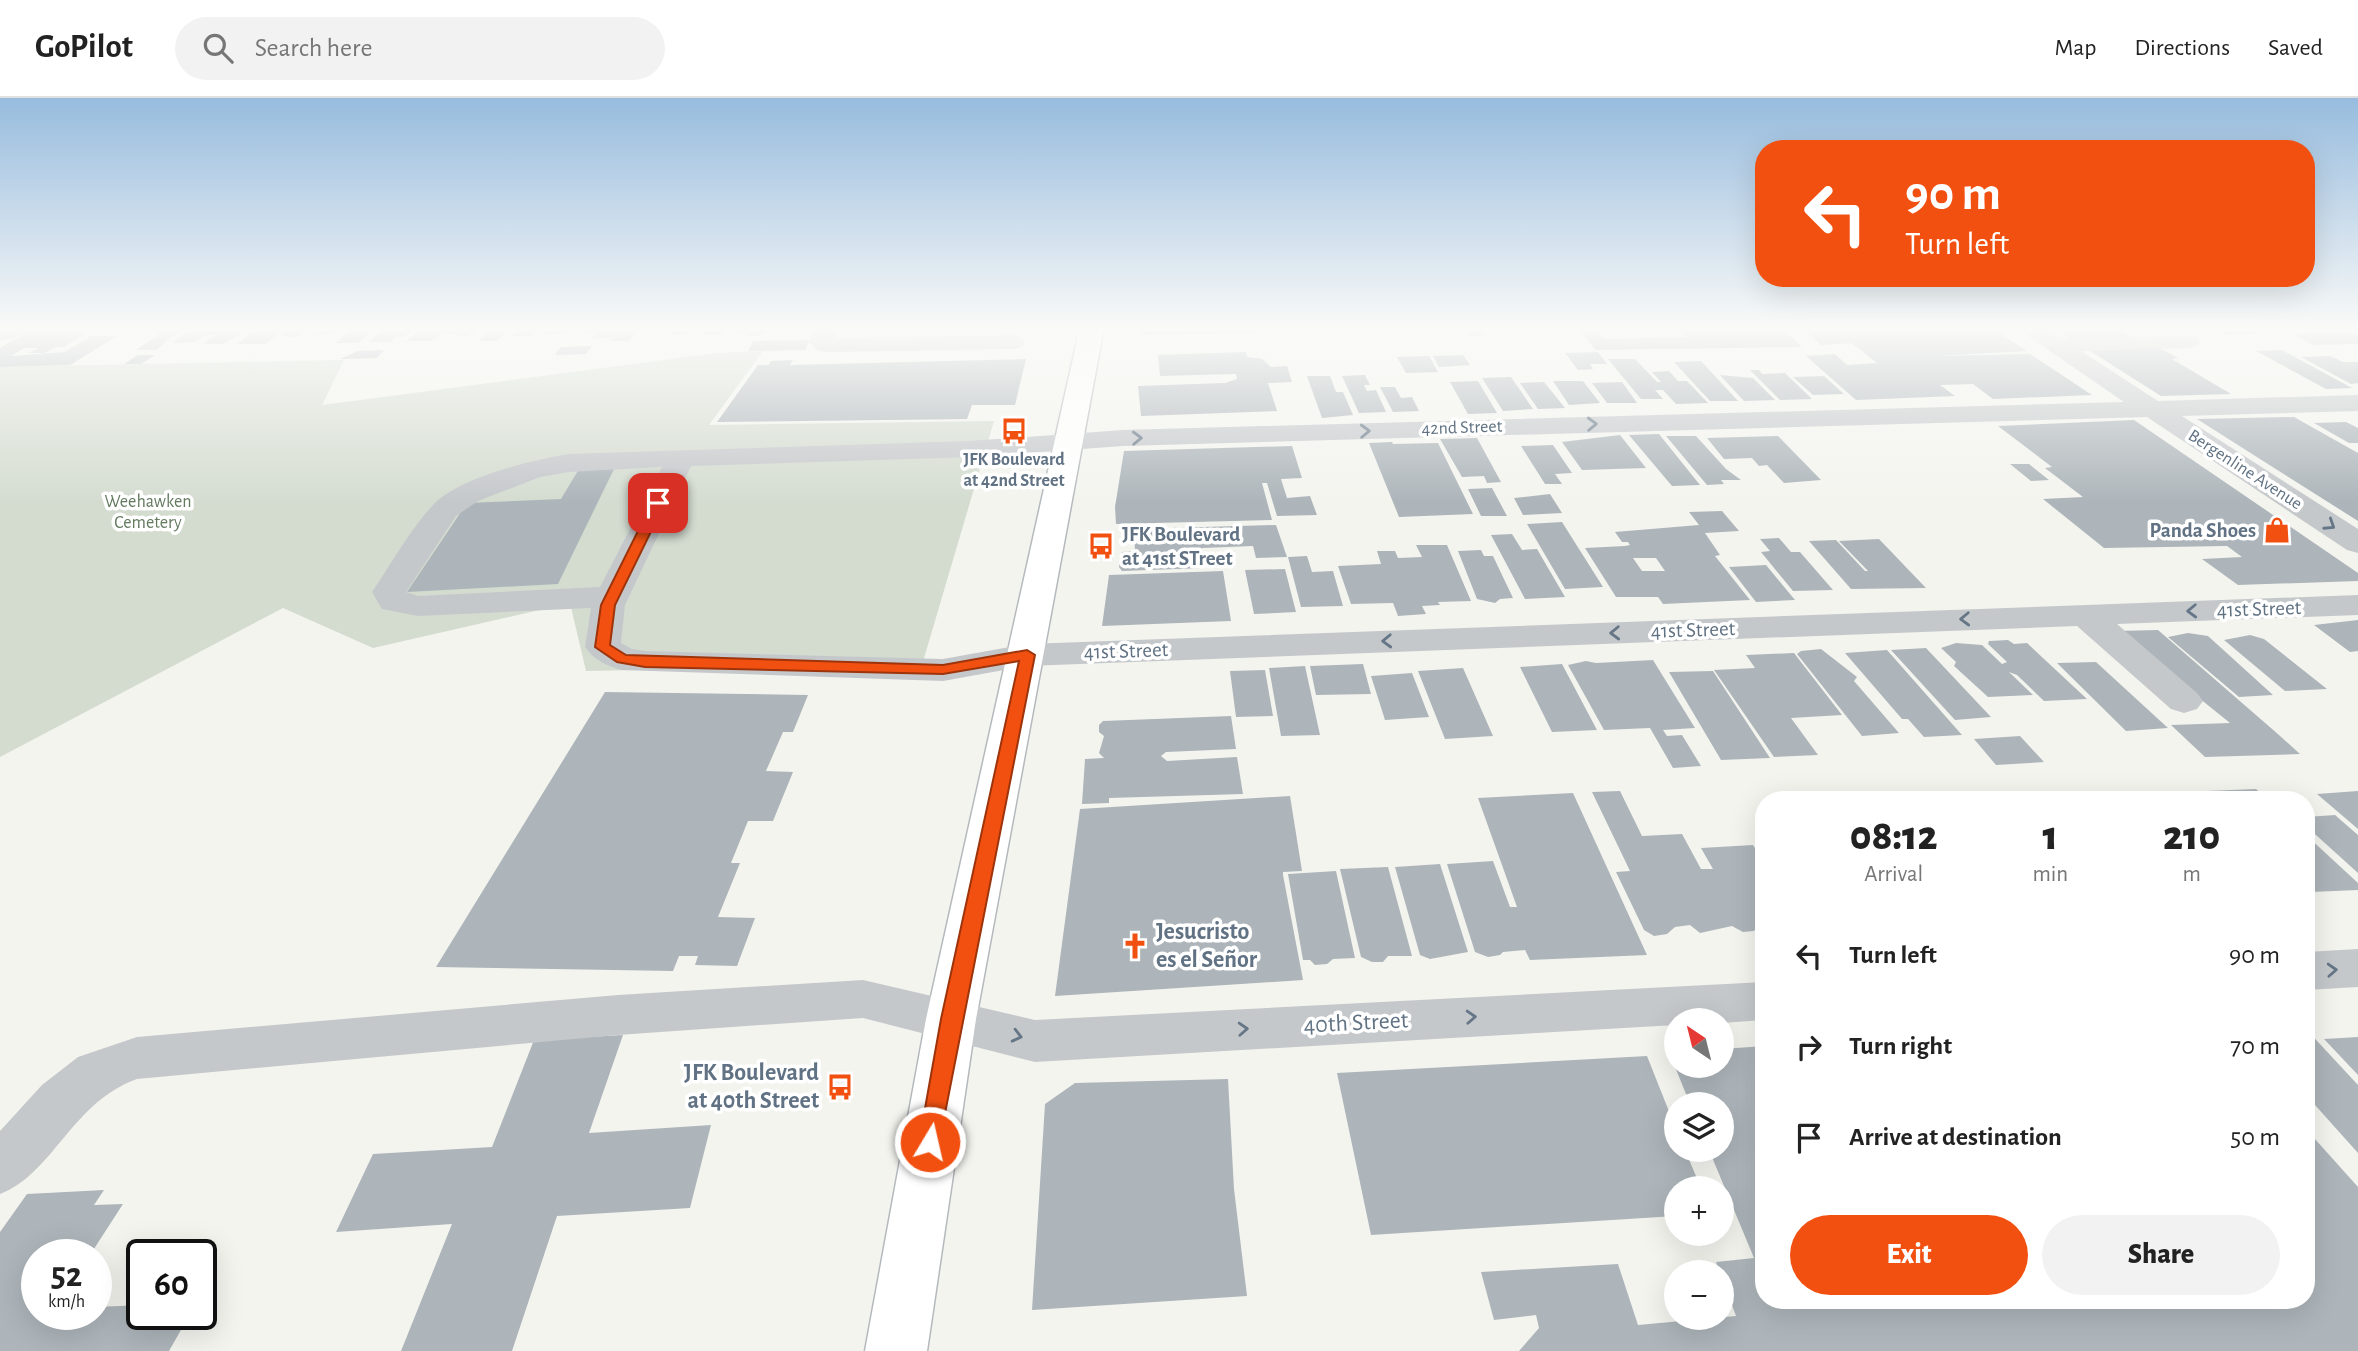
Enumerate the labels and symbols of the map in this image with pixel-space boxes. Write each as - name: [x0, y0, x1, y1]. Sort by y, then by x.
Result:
- bus stop icon: JFK Boulevard at 42nd Street: [999, 416, 1029, 446]
- one-way arrow: [1587, 416, 1598, 432]
- street label: 42nd Street: [1421, 418, 1503, 438]
- one-way arrow: [1360, 423, 1370, 439]
- street label: Bergenline Avenue: [2185, 427, 2305, 513]
- one-way arrow: [1132, 430, 1143, 445]
- place label: JFK Boulevard at 42nd Street: [963, 451, 1065, 490]
- pin: [628, 473, 688, 533]
- park label: Weehawken Cemetery: [105, 493, 191, 532]
- shop icon: Panda Shoes: [2262, 515, 2292, 545]
- one-way arrow: [2323, 517, 2336, 530]
- place label: Panda Shoes: [2150, 520, 2256, 541]
- place label: JFK Boulevard at 41st STreet: [1122, 524, 1240, 569]
- bus stop icon: JFK Boulevard at 41st STreet: [1086, 531, 1116, 561]
- street label: 41st Street: [2216, 597, 2302, 621]
- one-way arrow: [2186, 604, 2197, 619]
- one-way arrow: [1959, 612, 1970, 627]
- street label: 41st Street: [1650, 618, 1736, 642]
- one-way arrow: [1609, 625, 1620, 640]
- one-way arrow: [1382, 634, 1393, 649]
- street label: 41st Street: [1083, 639, 1169, 663]
- place label: Jesucristo es el Señor: [1156, 920, 1258, 972]
- church icon: Jesucristo es el Señor: [1120, 931, 1150, 961]
- one-way arrow: [2327, 962, 2338, 977]
- street label: 40th Street: [1303, 1008, 1409, 1038]
- north arrow: [1664, 1008, 1734, 1078]
- one-way arrow: [1465, 1009, 1476, 1024]
- one-way arrow: [1238, 1022, 1249, 1037]
- one-way arrow: [1011, 1028, 1023, 1042]
- place label: JFK Boulevard at 40th Street: [684, 1061, 819, 1113]
- bus stop icon: JFK Boulevard at 40th Street: [825, 1072, 855, 1102]
- position arrow: [893, 1105, 967, 1179]
- speed limit sign: 60: [126, 1239, 217, 1330]

